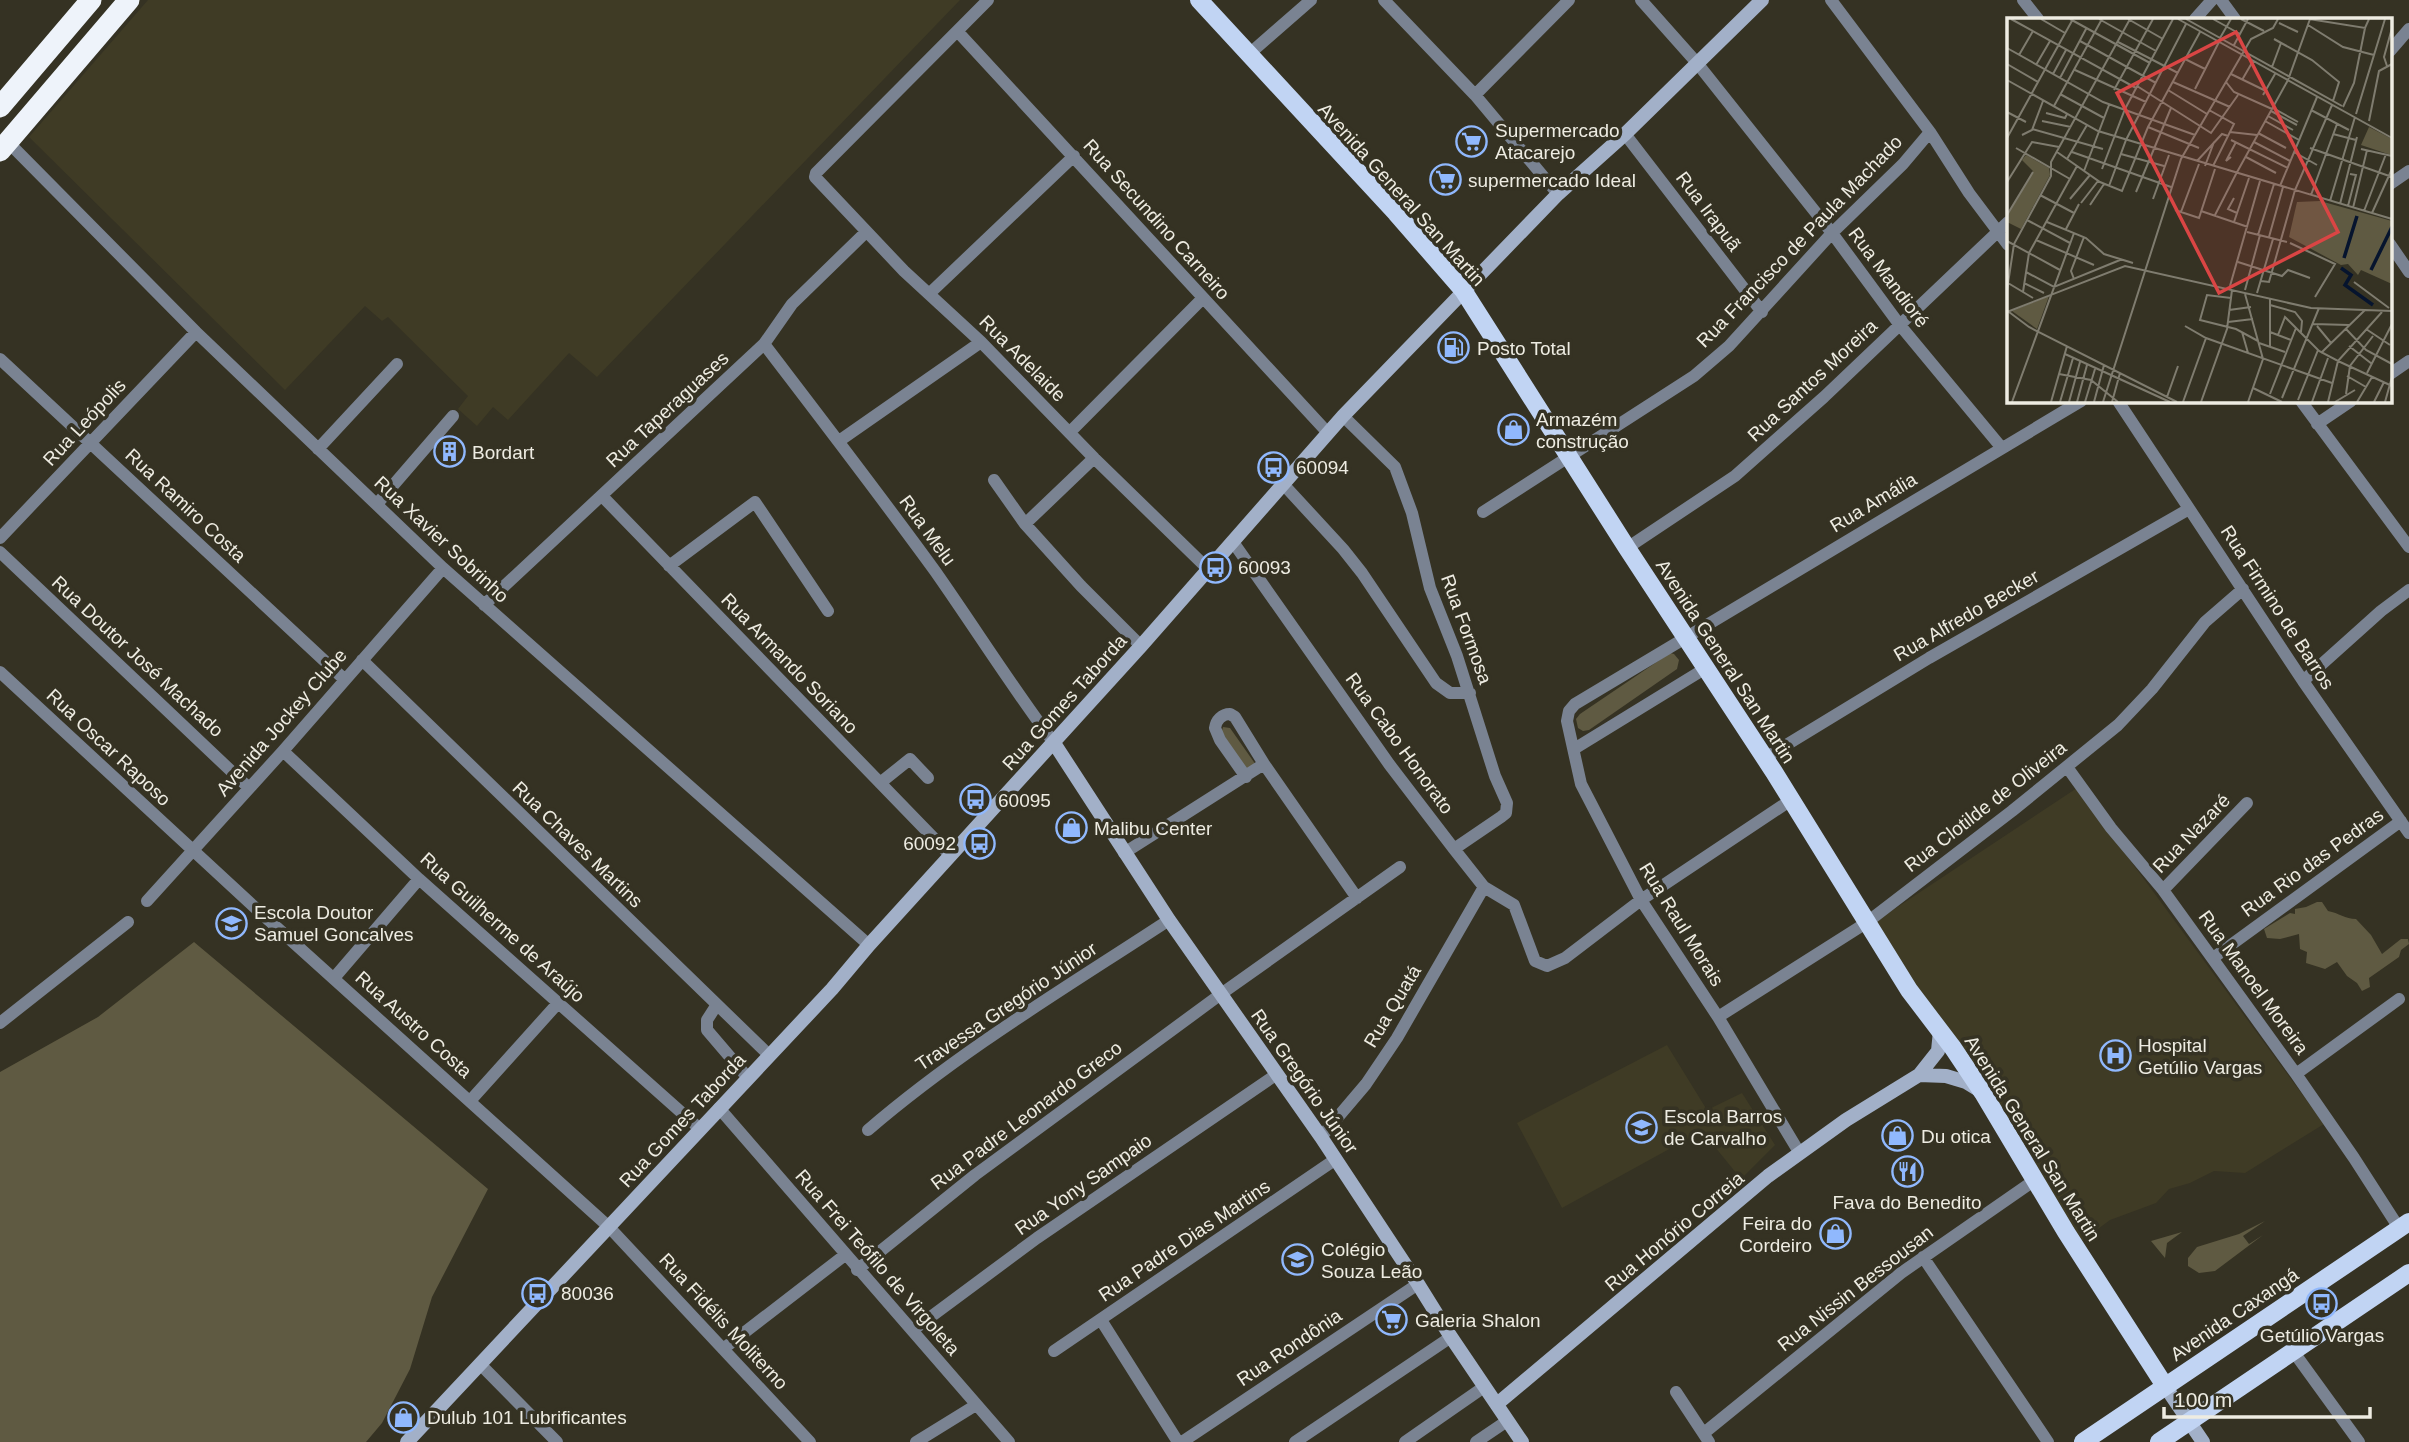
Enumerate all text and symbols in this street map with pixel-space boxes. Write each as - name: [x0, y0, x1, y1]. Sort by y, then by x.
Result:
- inset map: [2007, 18, 2392, 402]
- street label: Avenida General San Martin: [1314, 99, 1489, 290]
- place label: Supermercado Atacarejo: [1495, 120, 1620, 163]
- supermarket icon: Supermercado Atacarejo: [1455, 124, 1489, 158]
- street label: Rua Francisco de Paula Machado: [1692, 131, 1906, 352]
- street label: Rua Secundino Carneiro: [1079, 135, 1234, 304]
- supermarket icon: supermercado Ideal: [1428, 163, 1462, 197]
- street label: Rua Irapuã: [1672, 167, 1746, 256]
- place label: supermercado Ideal: [1468, 170, 1636, 191]
- street label: Rua Mandioré: [1844, 223, 1933, 331]
- street label: Rua Adelaide: [975, 311, 1070, 406]
- street label: Rua Santos Moreira: [1743, 315, 1882, 446]
- fuel station icon: Posto Total: [1437, 331, 1471, 365]
- place label: Posto Total: [1477, 338, 1571, 359]
- street label: Rua Taperaguases: [602, 347, 733, 471]
- street label: Rua Leópolis: [39, 375, 130, 470]
- place label: Armazém construção: [1536, 409, 1629, 452]
- shop icon: Armazém construção: [1496, 413, 1530, 447]
- building icon: Bordart: [432, 435, 466, 469]
- place label: Bordart: [472, 442, 535, 463]
- street label: Rua Ramiro Costa: [121, 444, 250, 567]
- bus stop icon: 60094: [1256, 450, 1290, 484]
- place label: 60094: [1296, 457, 1349, 478]
- street label: Rua Amália: [1826, 468, 1921, 536]
- street label: Rua Xavier Sobrinho: [370, 472, 513, 607]
- street label: Rua Melu: [895, 491, 960, 569]
- street label: Rua Firmino de Barros: [2217, 521, 2338, 693]
- bus stop icon: 60093: [1198, 550, 1232, 584]
- street label: Avenida General San Martin: [1652, 556, 1799, 767]
- place label: 60093: [1238, 557, 1291, 578]
- street label: Rua Alfredo Becker: [1890, 565, 2043, 665]
- street label: Rua Formosa: [1437, 571, 1496, 687]
- street label: Rua Doutor José Machado: [48, 572, 227, 741]
- street label: Rua Armando Soriano: [717, 589, 862, 738]
- street label: Rua Gomes Taborda: [998, 630, 1131, 774]
- street label: Avenida Jockey Clube: [212, 645, 351, 800]
- street label: Rua Cabo Honorato: [1341, 669, 1458, 818]
- street label: Rua Oscar Raposo: [42, 685, 175, 810]
- street label: Rua Clotilde de Oliveira: [1900, 736, 2071, 876]
- street label: Rua Chaves Martins: [508, 777, 647, 912]
- bus stop icon: 60095: [958, 783, 992, 817]
- place label: 60095: [998, 790, 1051, 811]
- street label: Rua Nazaré: [2149, 790, 2234, 877]
- street label: Rua Rio das Pedras: [2237, 804, 2387, 921]
- shop icon: Malibu Center: [1054, 811, 1088, 845]
- place label: Malibu Center: [1094, 818, 1213, 839]
- bus stop icon: 60092: [962, 826, 996, 860]
- place label: 60092: [903, 833, 956, 854]
- street label: Rua Guilherme de Araújo: [416, 848, 589, 1007]
- street label: Rua Raul Morais: [1635, 859, 1728, 990]
- place label: Escola Doutor Samuel Goncalves: [254, 902, 413, 945]
- school or university icon: Escola Doutor Samuel Goncalves: [214, 906, 248, 940]
- street label: Rua Manoel Moreira: [2195, 906, 2313, 1058]
- street label: Travessa Gregório Júnior: [912, 938, 1101, 1075]
- street label: Rua Quatá: [1360, 961, 1425, 1051]
- street label: Rua Austro Costa: [351, 967, 476, 1082]
- street label: Rua Gregório Júnior: [1247, 1005, 1363, 1158]
- street label: Avenida General San Martin: [1961, 1032, 2105, 1245]
- place label: Hospital Getúlio Vargas: [2138, 1035, 2262, 1078]
- street label: Rua Padre Leonardo Greco: [927, 1037, 1126, 1194]
- hospital icon: Hospital Getúlio Vargas: [2098, 1039, 2132, 1073]
- street label: Rua Gomes Taborda: [615, 1049, 750, 1191]
- place label: Escola Barros de Carvalho: [1664, 1106, 1782, 1149]
- school or university icon: Escola Barros de Carvalho: [1624, 1110, 1658, 1144]
- shop icon: Du otica: [1881, 1119, 1915, 1153]
- place label: Du otica: [1921, 1126, 1991, 1147]
- street label: Rua Yony Sampaio: [1011, 1129, 1156, 1239]
- restaurant icon: Fava do Benedito: [1890, 1154, 1924, 1188]
- street label: Rua Frei Teófilo de Virgoleta: [791, 1165, 964, 1360]
- street label: Rua Honório Correia: [1601, 1167, 1748, 1295]
- street label: Rua Padre Dias Martins: [1095, 1175, 1274, 1306]
- place label: Fava do Benedito: [1833, 1192, 1981, 1213]
- place label: Feira do Cordeiro: [1739, 1213, 1812, 1256]
- shop icon: Feira do Cordeiro: [1818, 1217, 1852, 1251]
- street label: Rua Nissin Bessousan: [1774, 1221, 1937, 1356]
- place label: Colégio Souza Leão: [1321, 1239, 1422, 1282]
- school or university icon: Colégio Souza Leão: [1281, 1243, 1315, 1277]
- street label: Rua Fidélis Moliterno: [655, 1249, 792, 1394]
- street label: Avenida Caxangá: [2166, 1264, 2303, 1365]
- bus stop icon: 80036: [521, 1276, 555, 1310]
- place label: 80036: [561, 1283, 614, 1304]
- bus stop icon: Getúlio Vargas: [2305, 1287, 2339, 1321]
- supermarket icon: Galeria Shalon: [1375, 1303, 1409, 1337]
- street label: Rua Rondônia: [1233, 1305, 1346, 1390]
- place label: Galeria Shalon: [1415, 1310, 1541, 1331]
- place label: Getúlio Vargas: [2260, 1325, 2384, 1346]
- scale bar: [2164, 1376, 2370, 1420]
- text: 100 m: [2174, 1388, 2232, 1411]
- shop icon: Dulub 101 Lubrificantes: [387, 1400, 421, 1434]
- place label: Dulub 101 Lubrificantes: [427, 1407, 627, 1428]

